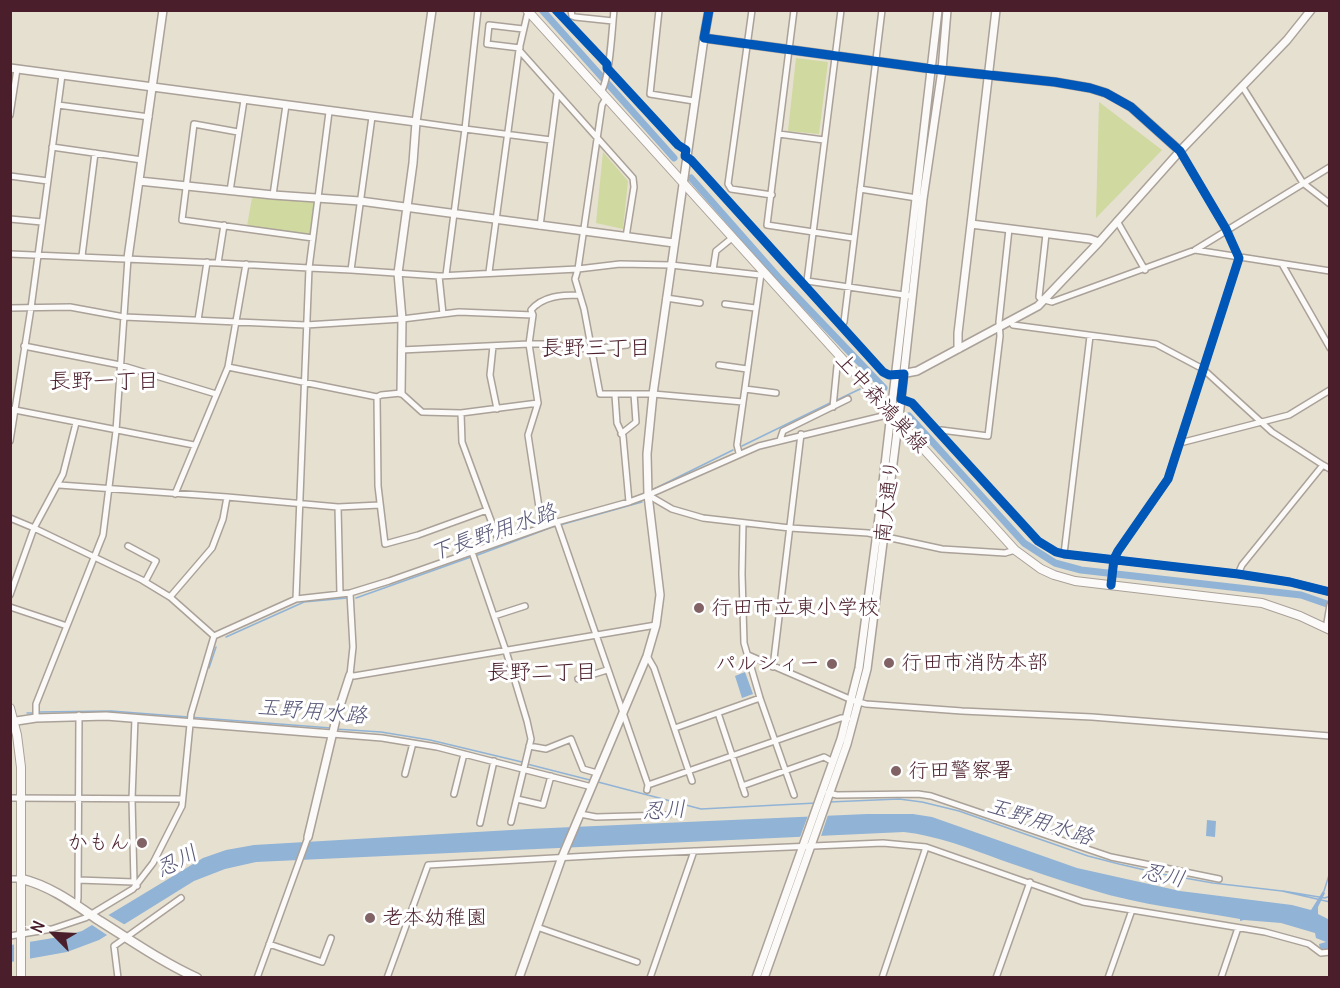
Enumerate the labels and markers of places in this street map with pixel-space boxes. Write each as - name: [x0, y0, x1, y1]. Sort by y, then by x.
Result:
- place label: 行田市立東小学校: [711, 595, 879, 621]
- marker: 行田市立東小学校: [692, 601, 706, 615]
- place label: 行田市消防本部: [901, 650, 1048, 676]
- place label: パルシィー: [715, 651, 820, 677]
- marker: 行田市消防本部: [882, 656, 896, 670]
- marker: パルシィー: [825, 657, 839, 671]
- place label: 行田警察署: [908, 758, 1013, 784]
- marker: 行田警察署: [889, 764, 903, 778]
- place label: かもん: [67, 830, 130, 856]
- marker: かもん: [135, 836, 149, 850]
- place label: 老本幼稚園: [382, 905, 487, 931]
- marker: 老本幼稚園: [363, 911, 377, 925]

